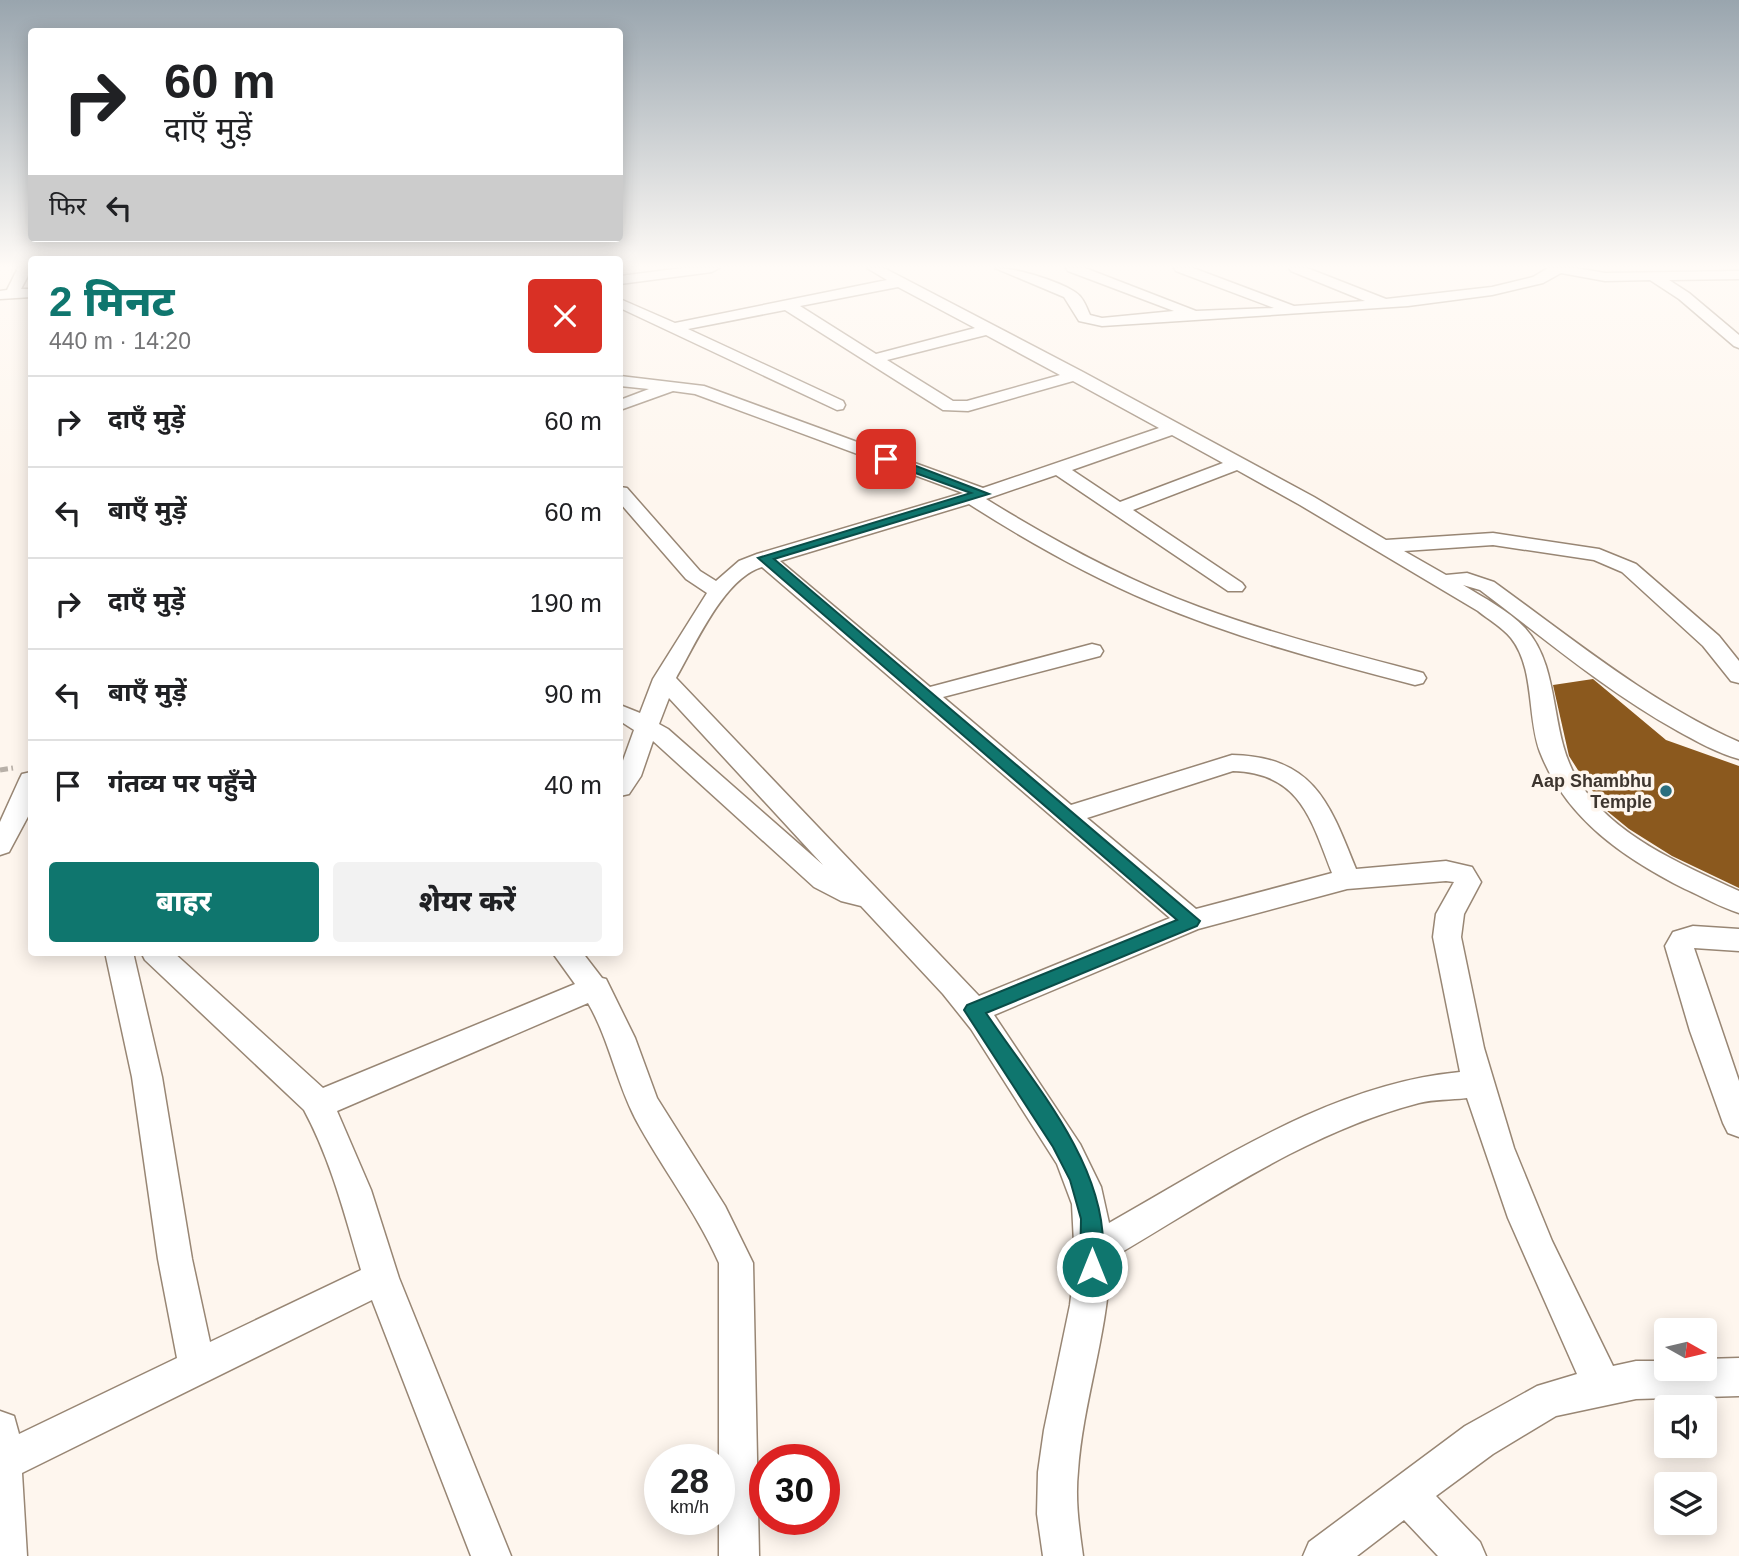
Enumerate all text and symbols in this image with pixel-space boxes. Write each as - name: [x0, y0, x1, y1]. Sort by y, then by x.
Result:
- text: 60 m: [164, 54, 276, 108]
- icon: right: [49, 56, 140, 147]
- text: दाएँ मुड़ें: [164, 111, 252, 147]
- icon: left: [100, 189, 138, 227]
- text: फिर: [49, 191, 86, 221]
- text: 2 मिनट: [49, 278, 174, 325]
- button: close: [528, 279, 602, 353]
- text: 440 m · 14:20: [49, 328, 191, 354]
- icon: right: [49, 403, 87, 441]
- text: दाएँ मुड़ें: [108, 404, 185, 434]
- text: 60 m: [544, 406, 602, 436]
- pin: [856, 429, 916, 489]
- icon: arrive: [867, 440, 905, 478]
- icon: left: [49, 494, 87, 532]
- text: बाएँ मुड़ें: [108, 495, 187, 525]
- text: 60 m: [544, 497, 602, 527]
- icon: right: [49, 585, 87, 623]
- text: दाएँ मुड़ें: [108, 586, 185, 616]
- text: 190 m: [530, 588, 602, 618]
- icon: left: [49, 676, 87, 714]
- text: बाएँ मुड़ें: [108, 677, 187, 707]
- text: 90 m: [544, 679, 602, 709]
- icon: arrive: [49, 767, 87, 805]
- text: गंतव्य पर पहुँचे: [108, 768, 256, 798]
- text: 40 m: [544, 770, 602, 800]
- place label: Aap Shambhu Temple: [1531, 771, 1652, 812]
- marker: Aap Shambhu Temple: [1658, 783, 1674, 799]
- button: बाहर: [49, 862, 319, 942]
- button: शेयर करें: [333, 862, 602, 942]
- position arrow: [1055, 1230, 1129, 1304]
- north arrow: [1654, 1318, 1717, 1381]
- map controls: [1654, 1318, 1717, 1535]
- button: sound: [1654, 1395, 1717, 1458]
- speed limit sign: 30: [749, 1444, 840, 1535]
- text: 28: [670, 1461, 709, 1500]
- button: layers: [1654, 1472, 1717, 1535]
- text: km/h: [670, 1497, 709, 1517]

